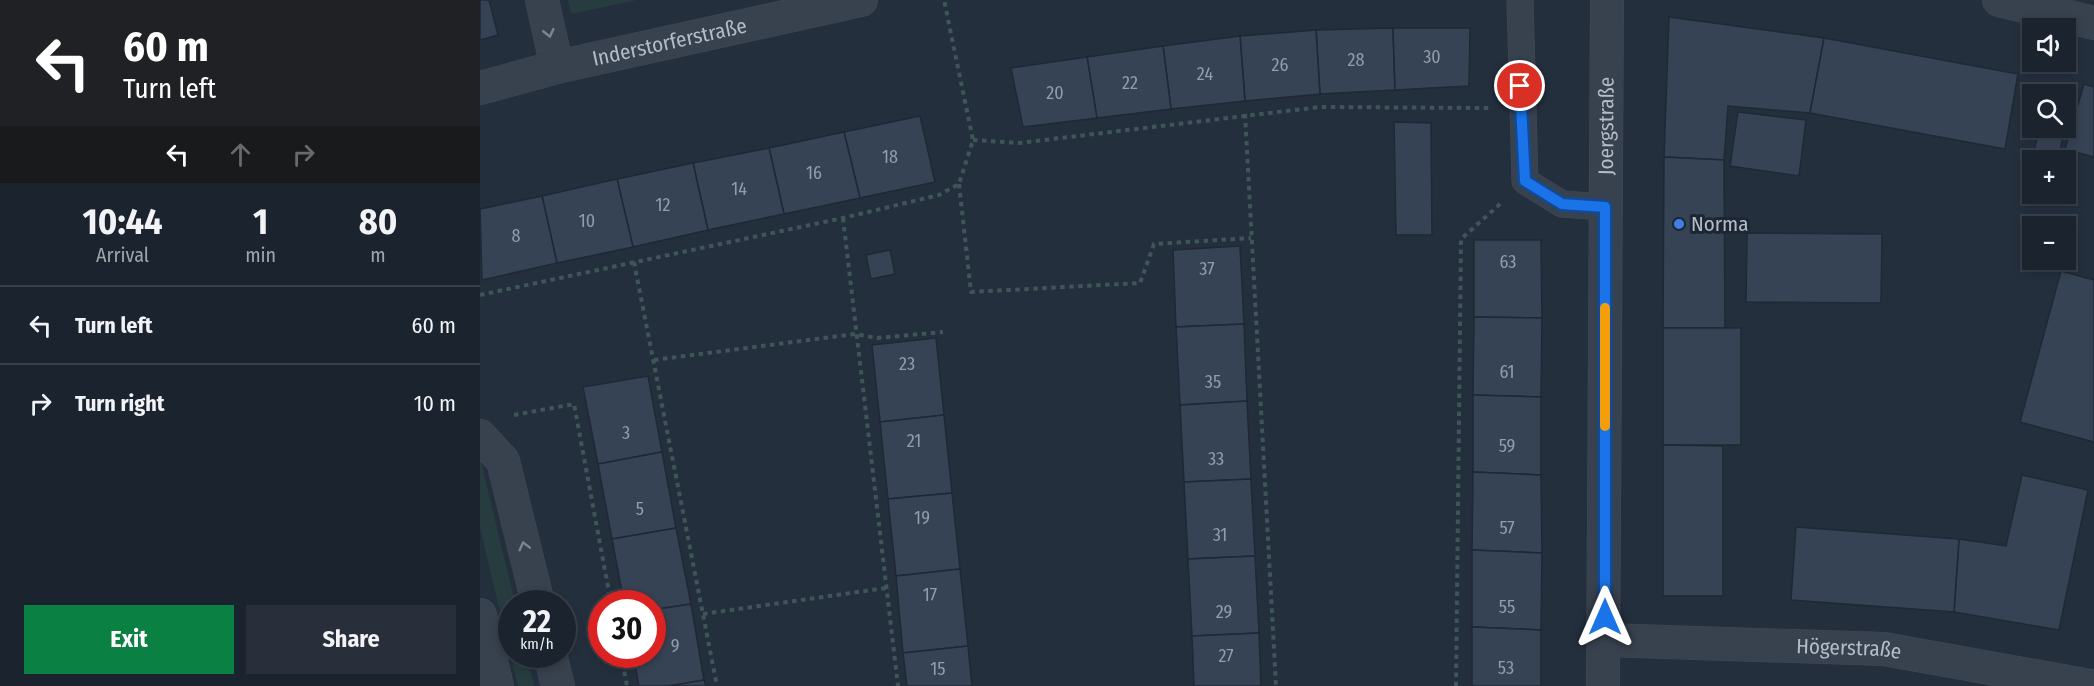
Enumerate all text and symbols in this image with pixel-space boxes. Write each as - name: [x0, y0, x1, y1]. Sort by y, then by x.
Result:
- street label: Inderstorferstraße: [590, 13, 749, 72]
- map controls: [2022, 18, 2076, 270]
- button: sound: [2022, 18, 2076, 72]
- text: 60 m: [123, 22, 209, 72]
- icon: left: [24, 24, 102, 102]
- one-way arrow: [542, 28, 555, 38]
- house number: 30: [1423, 46, 1441, 68]
- house number: 28: [1348, 49, 1364, 71]
- house number: 26: [1272, 54, 1289, 76]
- pin: [1494, 60, 1545, 111]
- house number: 24: [1197, 63, 1213, 85]
- icon: arrive: [1503, 69, 1536, 102]
- house number: 22: [1122, 72, 1138, 94]
- text: Turn left: [123, 73, 216, 105]
- street label: Joergstraße: [1593, 77, 1620, 175]
- house number: 20: [1046, 82, 1064, 104]
- button: search: [2022, 84, 2076, 138]
- icon: left: [161, 138, 194, 171]
- icon: ahead: [224, 138, 257, 171]
- icon: right: [287, 138, 320, 171]
- house number: 18: [882, 146, 898, 168]
- button: +: [2022, 150, 2076, 204]
- house number: 16: [806, 162, 822, 184]
- house number: 14: [731, 178, 747, 200]
- house number: 12: [656, 194, 671, 216]
- text: 10:44: [83, 200, 163, 244]
- text: 1: [253, 200, 268, 244]
- text: 80: [359, 200, 397, 244]
- house number: 10: [579, 210, 595, 232]
- place label: Norma: [1691, 211, 1749, 237]
- button: −: [2022, 216, 2076, 270]
- marker: Norma: [1672, 217, 1686, 231]
- house number: 8: [512, 225, 521, 247]
- text: Arrival: [96, 243, 149, 267]
- text: min: [245, 243, 276, 267]
- text: m: [370, 243, 386, 267]
- house number: 63: [1500, 251, 1516, 273]
- house number: 37: [1199, 258, 1215, 280]
- icon: left: [24, 309, 57, 342]
- text: Turn left: [75, 312, 153, 339]
- text: 60 m: [412, 312, 456, 339]
- house number: 23: [899, 353, 915, 375]
- house number: 61: [1499, 361, 1515, 383]
- house number: 35: [1205, 371, 1221, 393]
- icon: right: [24, 387, 57, 420]
- text: Turn right: [75, 390, 164, 417]
- text: 10 m: [414, 390, 456, 417]
- house number: 3: [622, 422, 630, 444]
- house number: 21: [907, 430, 921, 452]
- house number: 59: [1499, 435, 1515, 457]
- house number: 33: [1208, 448, 1224, 470]
- house number: 5: [636, 498, 644, 520]
- house number: 19: [914, 507, 930, 529]
- house number: 57: [1499, 517, 1515, 539]
- house number: 31: [1213, 524, 1227, 546]
- one-way arrow: [518, 541, 531, 551]
- house number: 17: [923, 584, 937, 606]
- position arrow: [1573, 585, 1637, 649]
- speed limit sign: 30: [588, 590, 666, 668]
- house number: 55: [1499, 596, 1515, 618]
- house number: 29: [1216, 601, 1232, 623]
- text: 22: [523, 604, 551, 640]
- button: Exit: [24, 605, 234, 674]
- button: Share: [246, 605, 456, 674]
- street label: Högerstraße: [1796, 633, 1903, 665]
- text: km/h: [520, 635, 554, 653]
- house number: 9: [671, 635, 679, 657]
- house number: 27: [1218, 645, 1234, 667]
- house number: 53: [1498, 657, 1514, 679]
- house number: 15: [930, 658, 946, 680]

